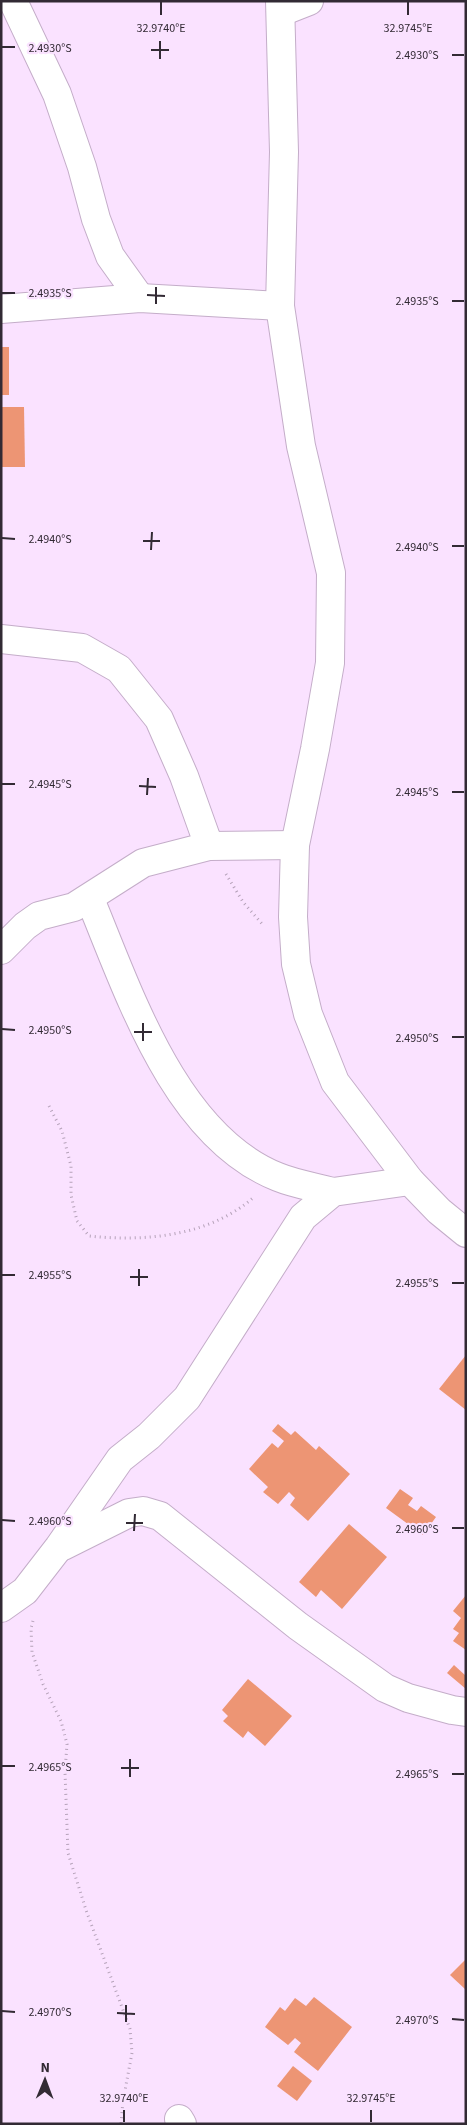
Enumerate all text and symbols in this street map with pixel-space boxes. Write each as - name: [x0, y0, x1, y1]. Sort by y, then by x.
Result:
- text: 32.9740°E: [136, 20, 186, 37]
- text: 32.9745°E: [383, 20, 433, 37]
- text: 2.4930°S: [28, 40, 72, 57]
- text: 2.4930°S: [395, 47, 439, 64]
- text: 2.4935°S: [28, 285, 72, 302]
- text: 2.4935°S: [395, 293, 439, 310]
- text: 2.4940°S: [28, 531, 72, 548]
- text: 2.4940°S: [395, 539, 439, 556]
- text: 2.4945°S: [28, 776, 72, 793]
- text: 2.4945°S: [395, 784, 439, 801]
- text: 2.4950°S: [28, 1022, 72, 1039]
- text: 2.4950°S: [395, 1030, 439, 1047]
- text: 2.4955°S: [28, 1267, 72, 1284]
- text: 2.4955°S: [395, 1275, 439, 1292]
- text: 2.4960°S: [28, 1513, 72, 1530]
- text: 2.4960°S: [395, 1521, 439, 1538]
- text: 2.4965°S: [28, 1759, 72, 1776]
- text: 2.4965°S: [395, 1766, 439, 1783]
- text: 2.4970°S: [28, 2004, 72, 2021]
- text: 2.4970°S: [395, 2012, 439, 2029]
- north arrow: [20, 2055, 70, 2105]
- text: N: [40, 2058, 50, 2078]
- text: 32.9740°E: [99, 2090, 149, 2107]
- text: 32.9745°E: [346, 2090, 396, 2107]

